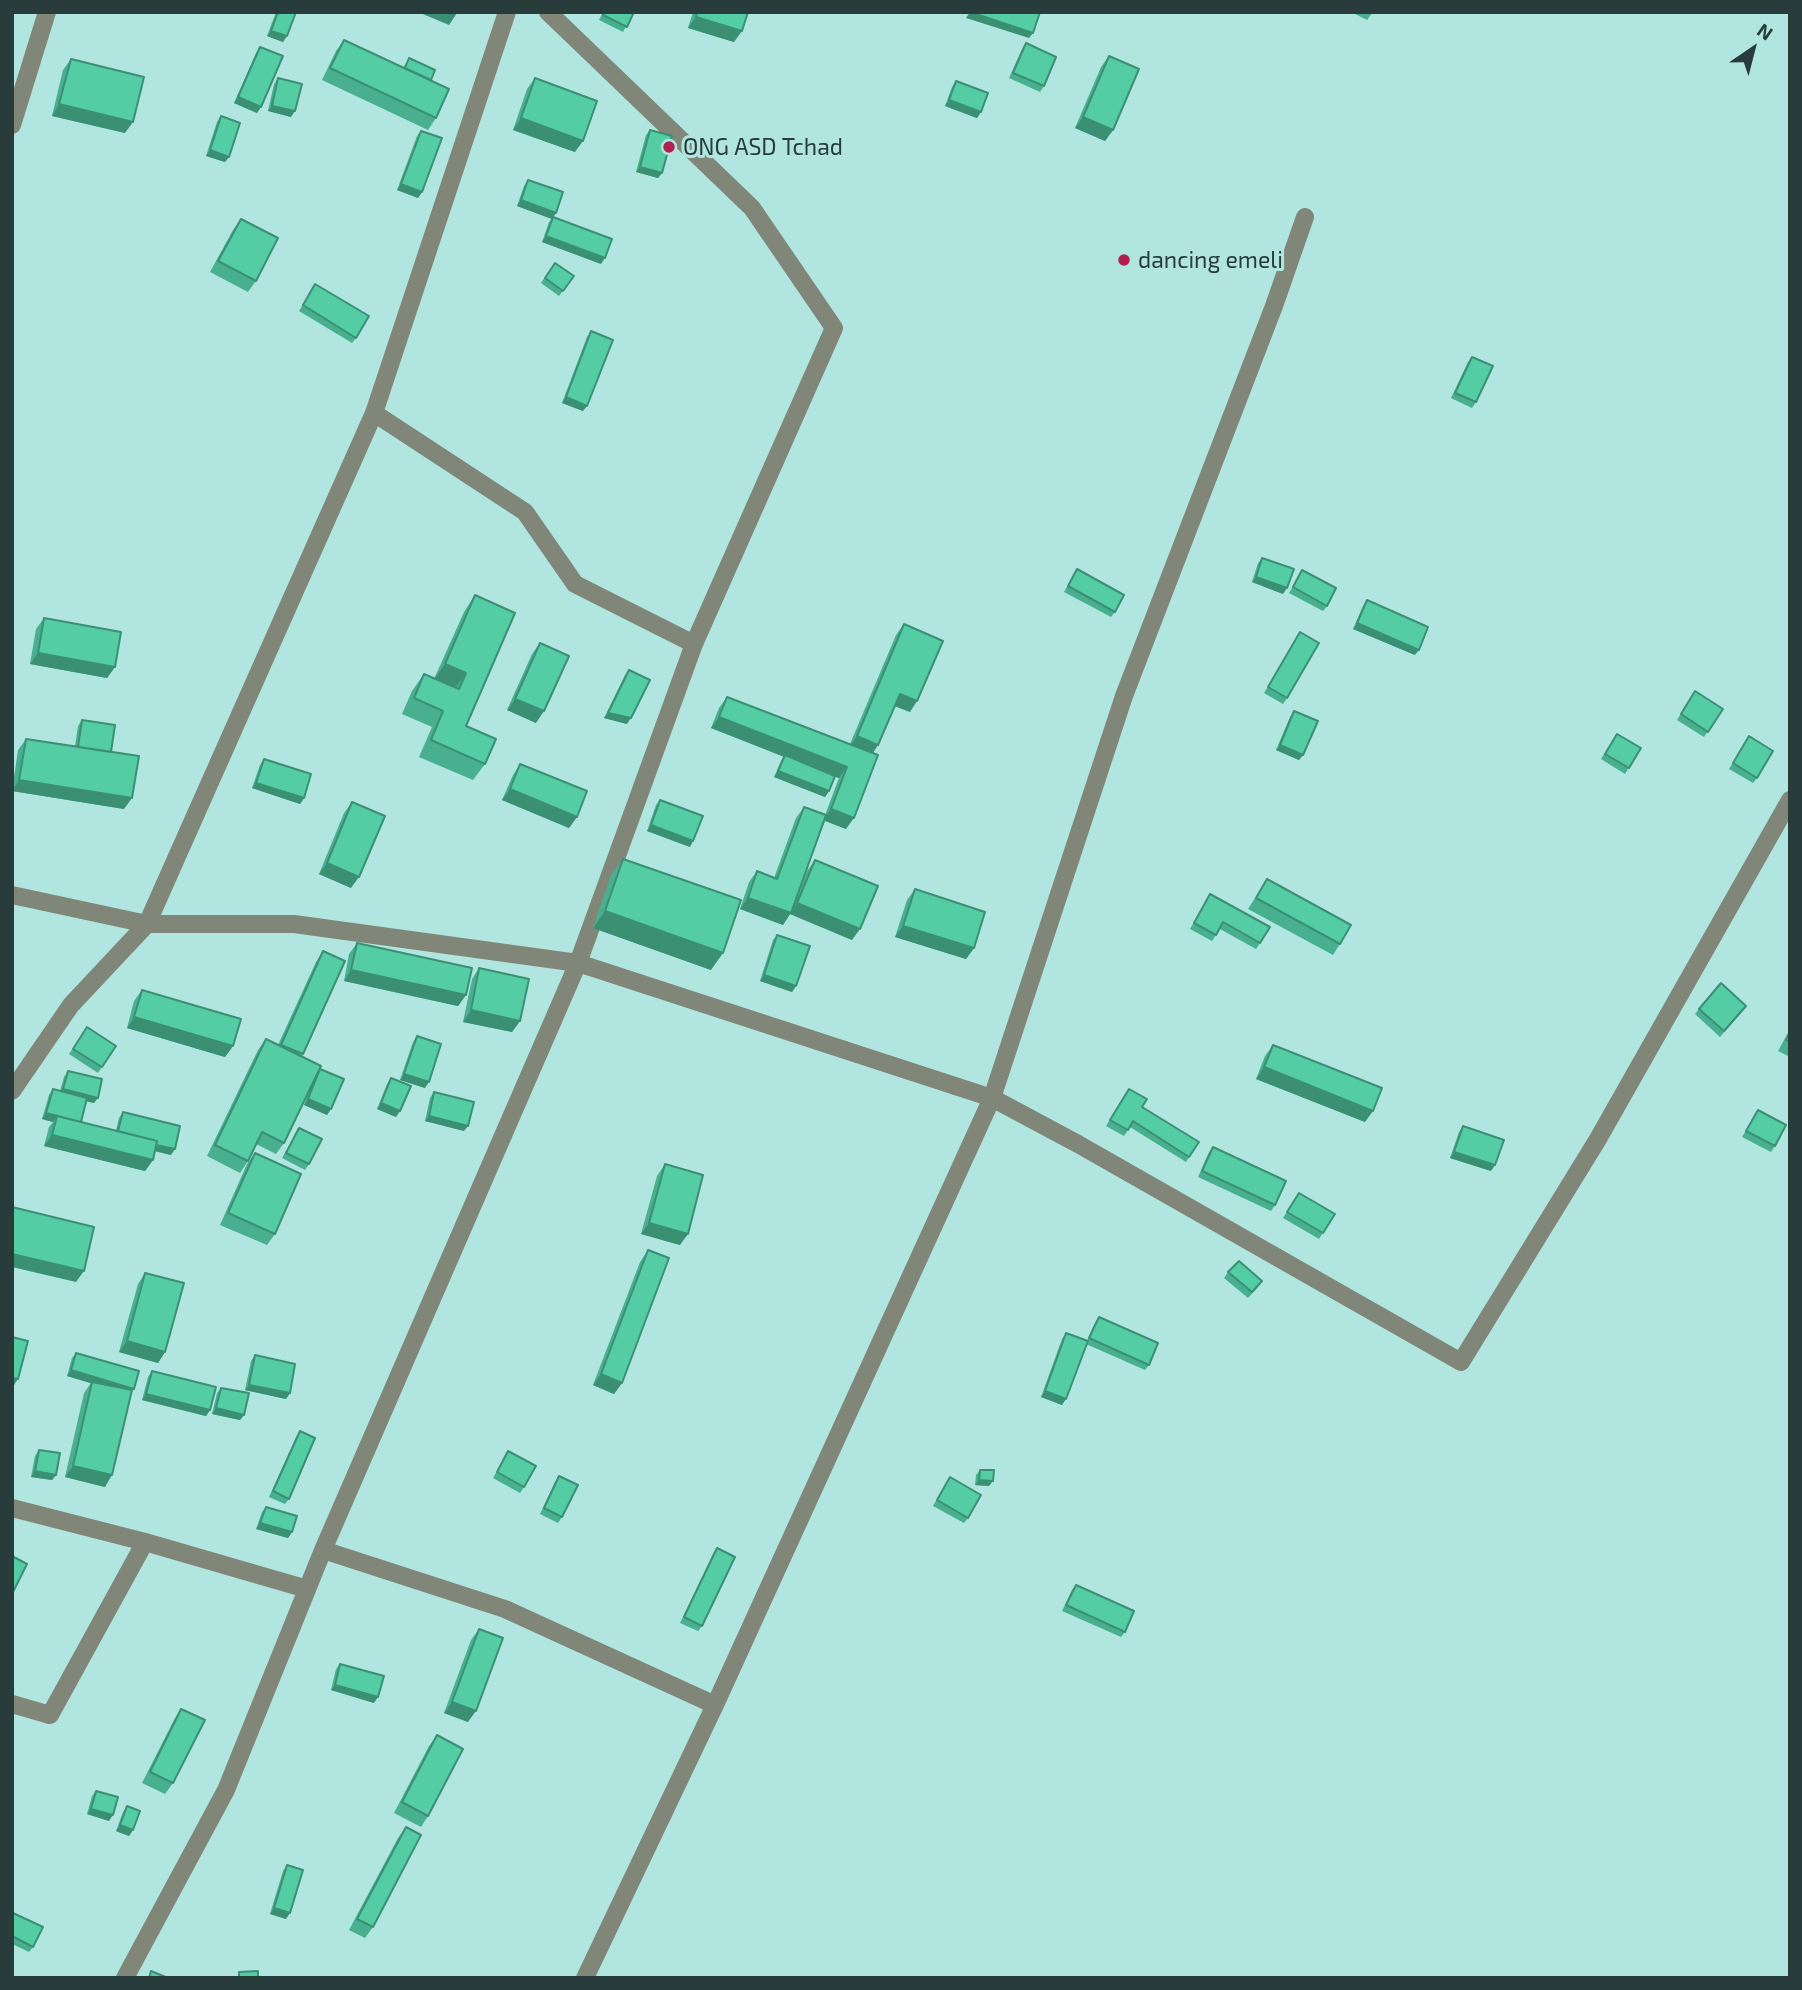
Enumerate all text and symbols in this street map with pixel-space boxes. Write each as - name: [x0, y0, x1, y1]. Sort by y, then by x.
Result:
- north arrow: [1718, 14, 1788, 84]
- text: N: [1753, 18, 1778, 45]
- place label: ONG ASD Tchad: [683, 133, 843, 161]
- marker: ONG ASD Tchad: [661, 139, 677, 155]
- place label: dancing emeli: [1138, 246, 1283, 274]
- marker: dancing emeli: [1116, 252, 1132, 268]

